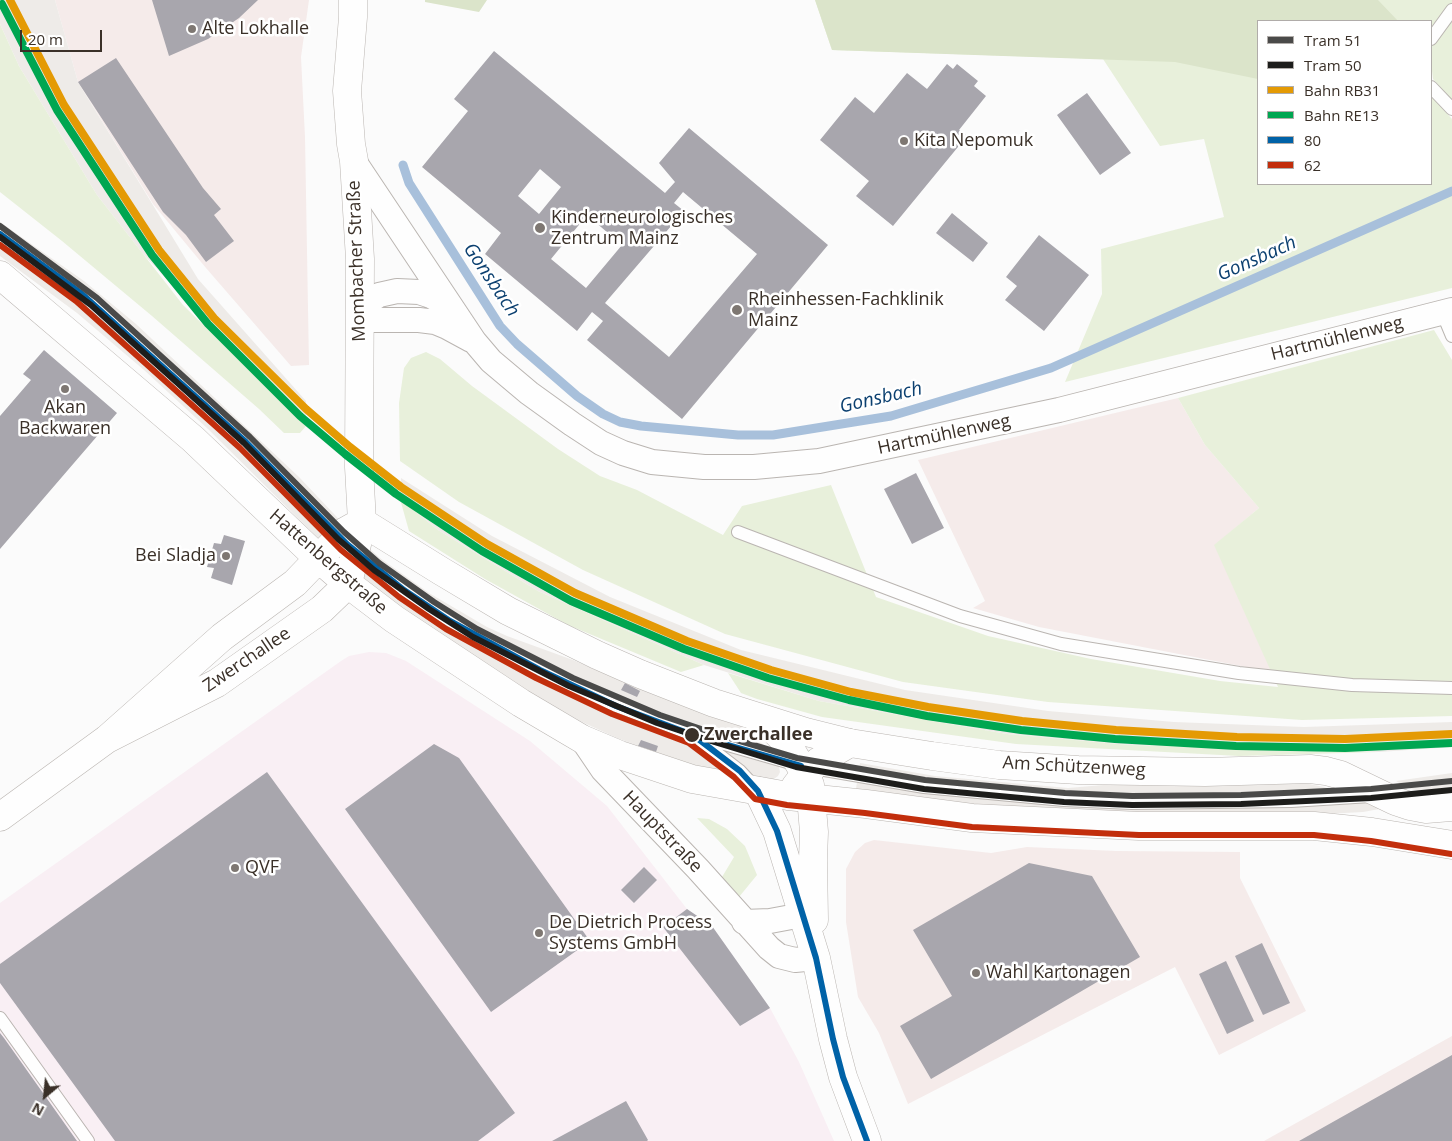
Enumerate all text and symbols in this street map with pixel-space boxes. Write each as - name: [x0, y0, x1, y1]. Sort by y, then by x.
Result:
- place label: Alte Lokhalle: [202, 18, 309, 40]
- scale bar: [22, 20, 105, 52]
- legend: [1257, 20, 1432, 185]
- marker: Alte Lokhalle: [186, 23, 198, 35]
- text: 20 m: [28, 29, 63, 49]
- text: Tram 51: [1304, 30, 1362, 50]
- text: Tram 50: [1304, 55, 1362, 75]
- text: Bahn RB31: [1304, 80, 1380, 100]
- text: Bahn RE13: [1304, 105, 1379, 125]
- place label: Kita Nepomuk: [914, 130, 1033, 152]
- text: 80: [1304, 130, 1321, 150]
- marker: Kita Nepomuk: [898, 135, 910, 147]
- text: 62: [1304, 155, 1321, 175]
- street label: Mombacher Straße: [343, 180, 371, 342]
- place label: Kinderneurologisches Zentrum Mainz: [551, 207, 733, 250]
- marker: Kinderneurologisches Zentrum Mainz: [533, 221, 547, 235]
- water label: Gonsbach: [1214, 231, 1300, 287]
- water label: Gonsbach: [458, 239, 524, 321]
- place label: Rheinhessen-Fachklinik Mainz: [748, 289, 944, 332]
- marker: Rheinhessen-Fachklinik Mainz: [730, 303, 744, 317]
- street label: Hartmühlenweg: [1269, 312, 1405, 366]
- water label: Gonsbach: [837, 377, 925, 419]
- marker: Akan Backwaren: [59, 383, 71, 395]
- place label: Akan Backwaren: [19, 397, 111, 439]
- street label: Hartmühlenweg: [876, 410, 1012, 460]
- street label: Hattenbergstraße: [265, 505, 391, 619]
- place label: Bei Sladja: [135, 545, 216, 567]
- marker: Bei Sladja: [220, 550, 232, 562]
- street label: Zwerchallee: [199, 623, 295, 697]
- place label: Zwerchallee: [704, 724, 813, 746]
- marker: Zwerchallee: [683, 726, 701, 744]
- street label: Am Schützenweg: [1002, 752, 1146, 782]
- street label: Hauptstraße: [618, 787, 706, 877]
- place label: QVF: [245, 857, 279, 879]
- marker: QVF: [229, 862, 241, 874]
- place label: De Dietrich Process Systems GmbH: [549, 912, 712, 954]
- marker: De Dietrich Process Systems GmbH: [533, 927, 545, 939]
- place label: Wahl Kartonagen: [986, 962, 1130, 984]
- marker: Wahl Kartonagen: [970, 967, 982, 979]
- north arrow: [20, 1071, 70, 1121]
- text: N: [28, 1099, 47, 1121]

